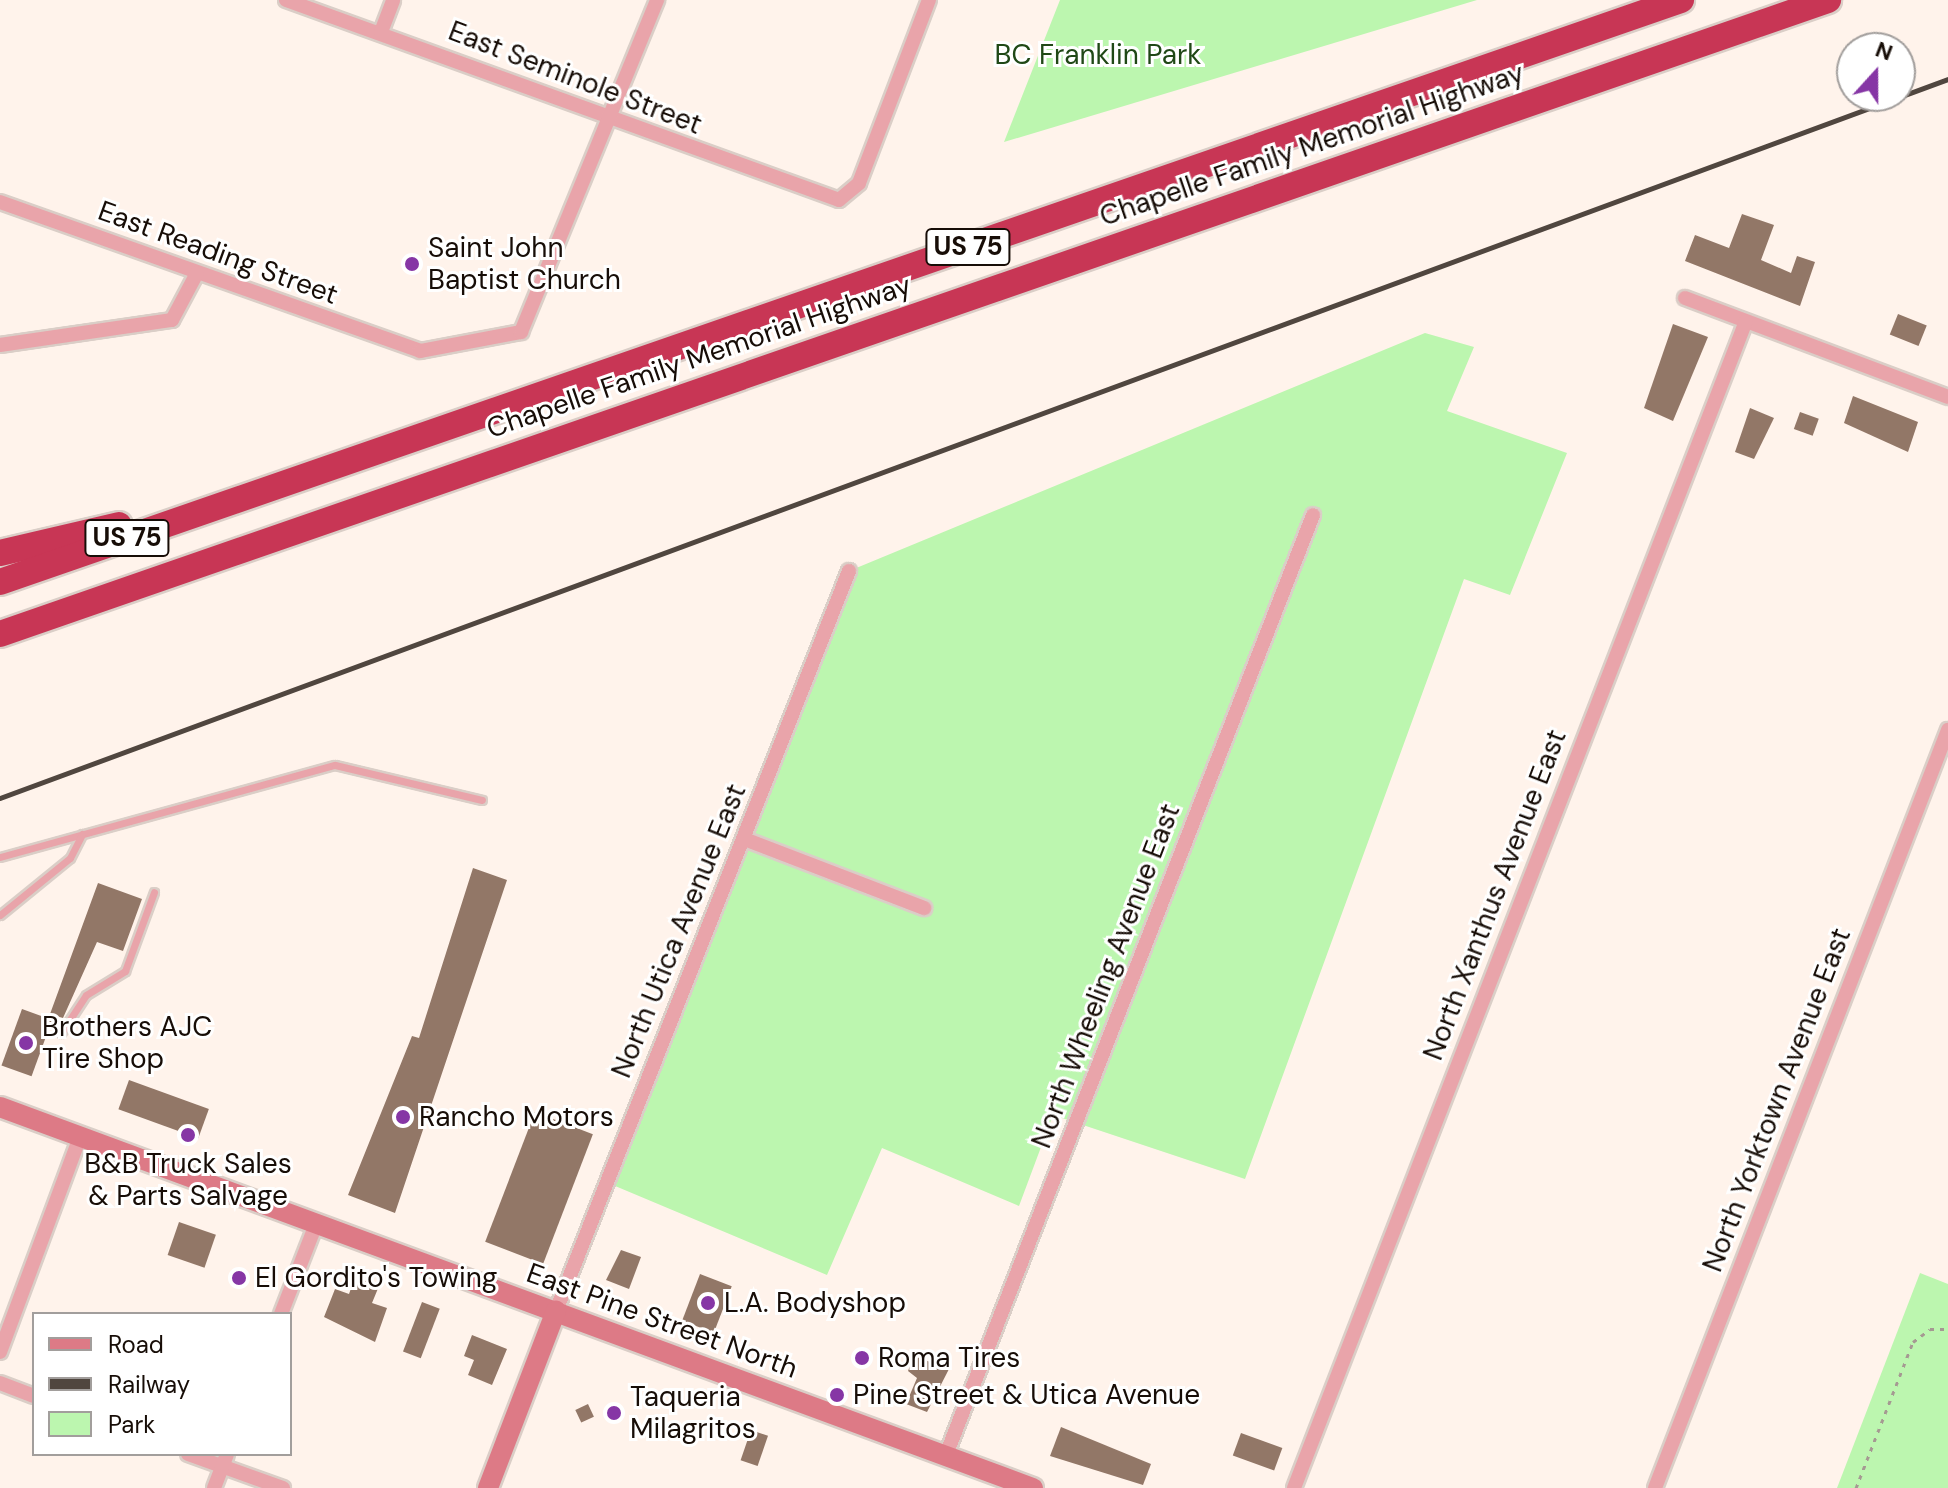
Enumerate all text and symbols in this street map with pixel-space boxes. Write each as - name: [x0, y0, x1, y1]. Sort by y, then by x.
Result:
- street label: East Seminole Street: [444, 14, 706, 142]
- north arrow: [1836, 32, 1916, 112]
- text: N: [1871, 35, 1897, 67]
- park label: BC Franklin Park: [995, 38, 1201, 72]
- street label: Chapelle Family Memorial Highway: [1095, 56, 1529, 234]
- street label: East Reading Street: [94, 194, 342, 312]
- road number: US 75: [924, 225, 1012, 269]
- place label: Saint John Baptist Church: [428, 231, 621, 297]
- marker: Saint John Baptist Church: [403, 255, 421, 273]
- street label: Chapelle Family Memorial Highway: [482, 268, 916, 446]
- road number: US 75: [83, 516, 171, 560]
- street label: North Xanthus Avenue East: [1416, 725, 1574, 1065]
- street label: North Utica Avenue East: [605, 779, 753, 1083]
- street label: North Wheeling Avenue East: [1025, 799, 1187, 1153]
- street label: North Yorktown Avenue East: [1696, 923, 1858, 1277]
- place label: Brothers AJC Tire Shop: [42, 1010, 212, 1076]
- marker: Brothers AJC Tire Shop: [17, 1034, 35, 1052]
- place label: Rancho Motors: [419, 1100, 614, 1134]
- marker: Rancho Motors: [394, 1108, 412, 1126]
- marker: B&B Truck Sales & Parts Salvage: [179, 1126, 197, 1144]
- place label: B&B Truck Sales & Parts Salvage: [84, 1147, 292, 1213]
- street label: East Pine Street North: [522, 1256, 802, 1386]
- place label: El Gordito's Towing: [255, 1261, 497, 1295]
- marker: El Gordito's Towing: [230, 1269, 248, 1287]
- place label: L.A. Bodyshop: [724, 1286, 906, 1320]
- marker: L.A. Bodyshop: [699, 1294, 717, 1312]
- legend: [32, 1312, 292, 1456]
- text: Road: [108, 1329, 164, 1360]
- place label: Roma Tires: [878, 1341, 1020, 1375]
- marker: Roma Tires: [853, 1349, 871, 1367]
- text: Railway: [108, 1369, 190, 1400]
- place label: Pine Street & Utica Avenue: [853, 1378, 1200, 1412]
- place label: Taqueria Milagritos: [630, 1380, 756, 1446]
- marker: Pine Street & Utica Avenue: [828, 1386, 846, 1404]
- marker: Taqueria Milagritos: [605, 1404, 623, 1422]
- text: Park: [108, 1409, 155, 1440]

